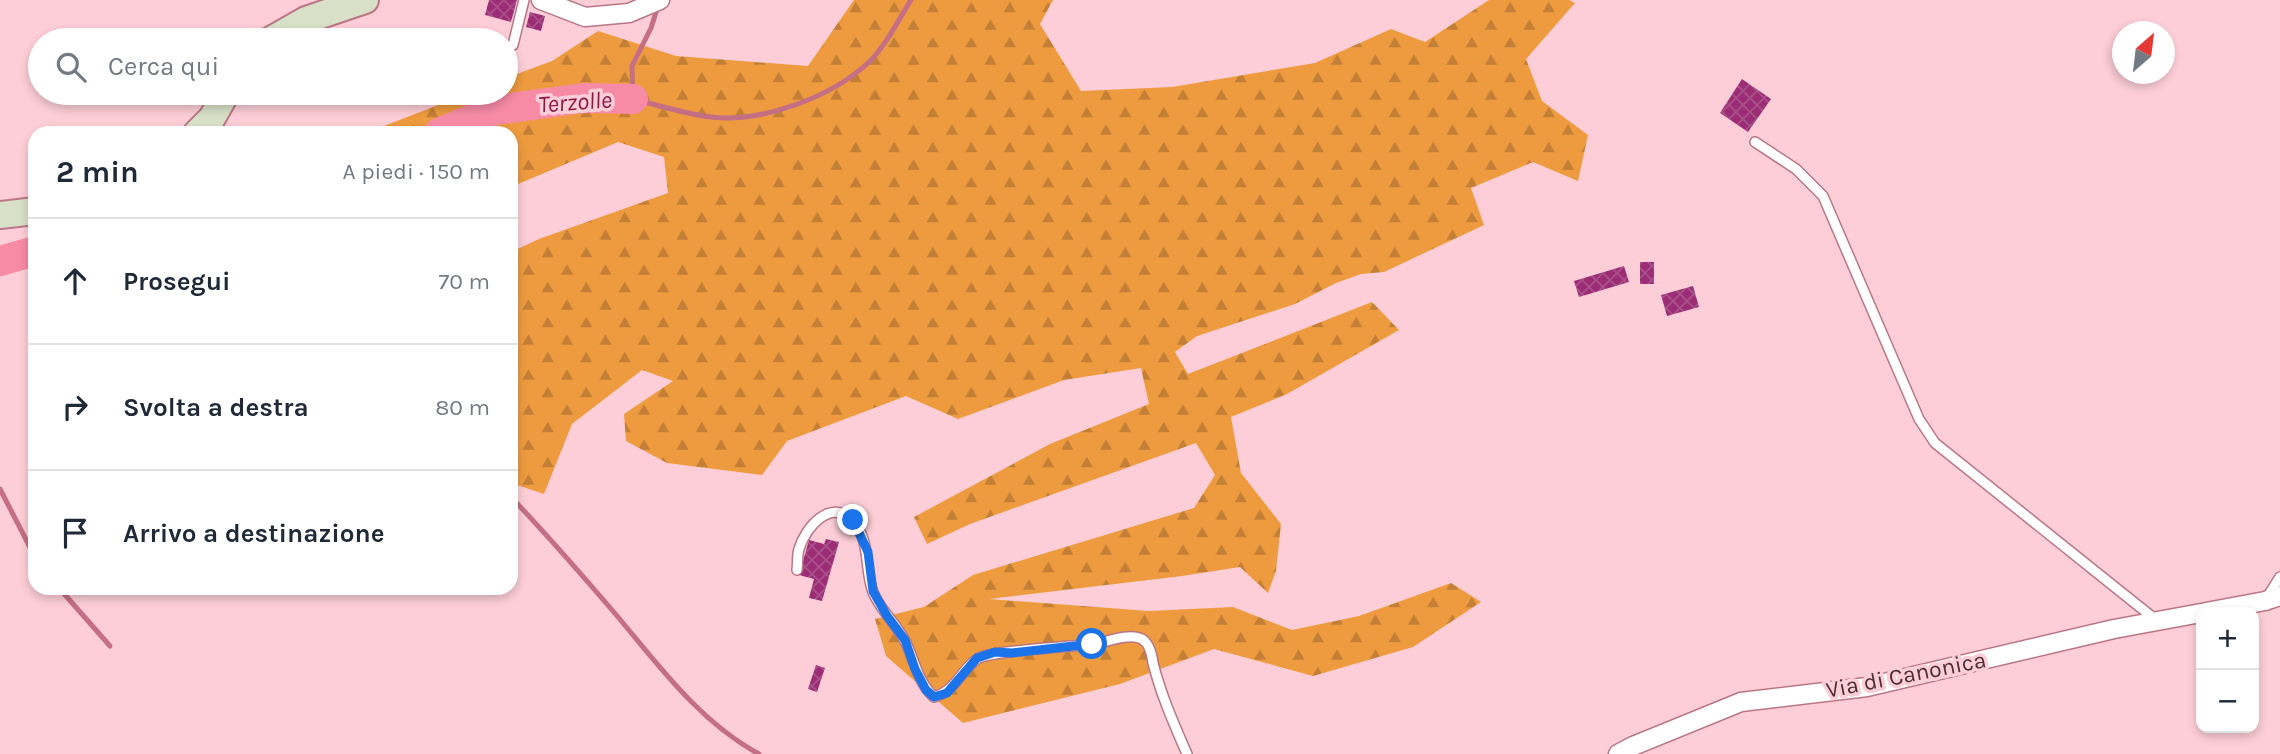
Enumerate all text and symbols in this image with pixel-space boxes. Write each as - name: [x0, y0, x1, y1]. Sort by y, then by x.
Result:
- north arrow: [2112, 21, 2175, 84]
- search box: [28, 28, 518, 105]
- icon: search: [52, 48, 90, 86]
- text: Cerca qui: [108, 51, 219, 82]
- water label: Terzolle: [537, 85, 613, 119]
- text: 2 min: [56, 154, 139, 190]
- text: A piedi · 150 m: [342, 158, 490, 185]
- icon: ahead: [56, 262, 94, 300]
- text: Prosegui: [123, 266, 230, 297]
- text: 70 m: [439, 268, 490, 295]
- icon: right: [56, 388, 94, 426]
- text: Svolta a destra: [123, 392, 309, 423]
- text: 80 m: [435, 394, 490, 421]
- route end: [837, 504, 868, 535]
- icon: arrive: [56, 514, 94, 552]
- text: Arrivo a destinazione: [123, 518, 385, 549]
- map controls: [2196, 607, 2259, 733]
- button: +: [2196, 607, 2259, 670]
- route start: [1076, 628, 1107, 659]
- street label: Via di Canonica: [1824, 646, 1988, 704]
- button: −: [2196, 670, 2259, 733]

